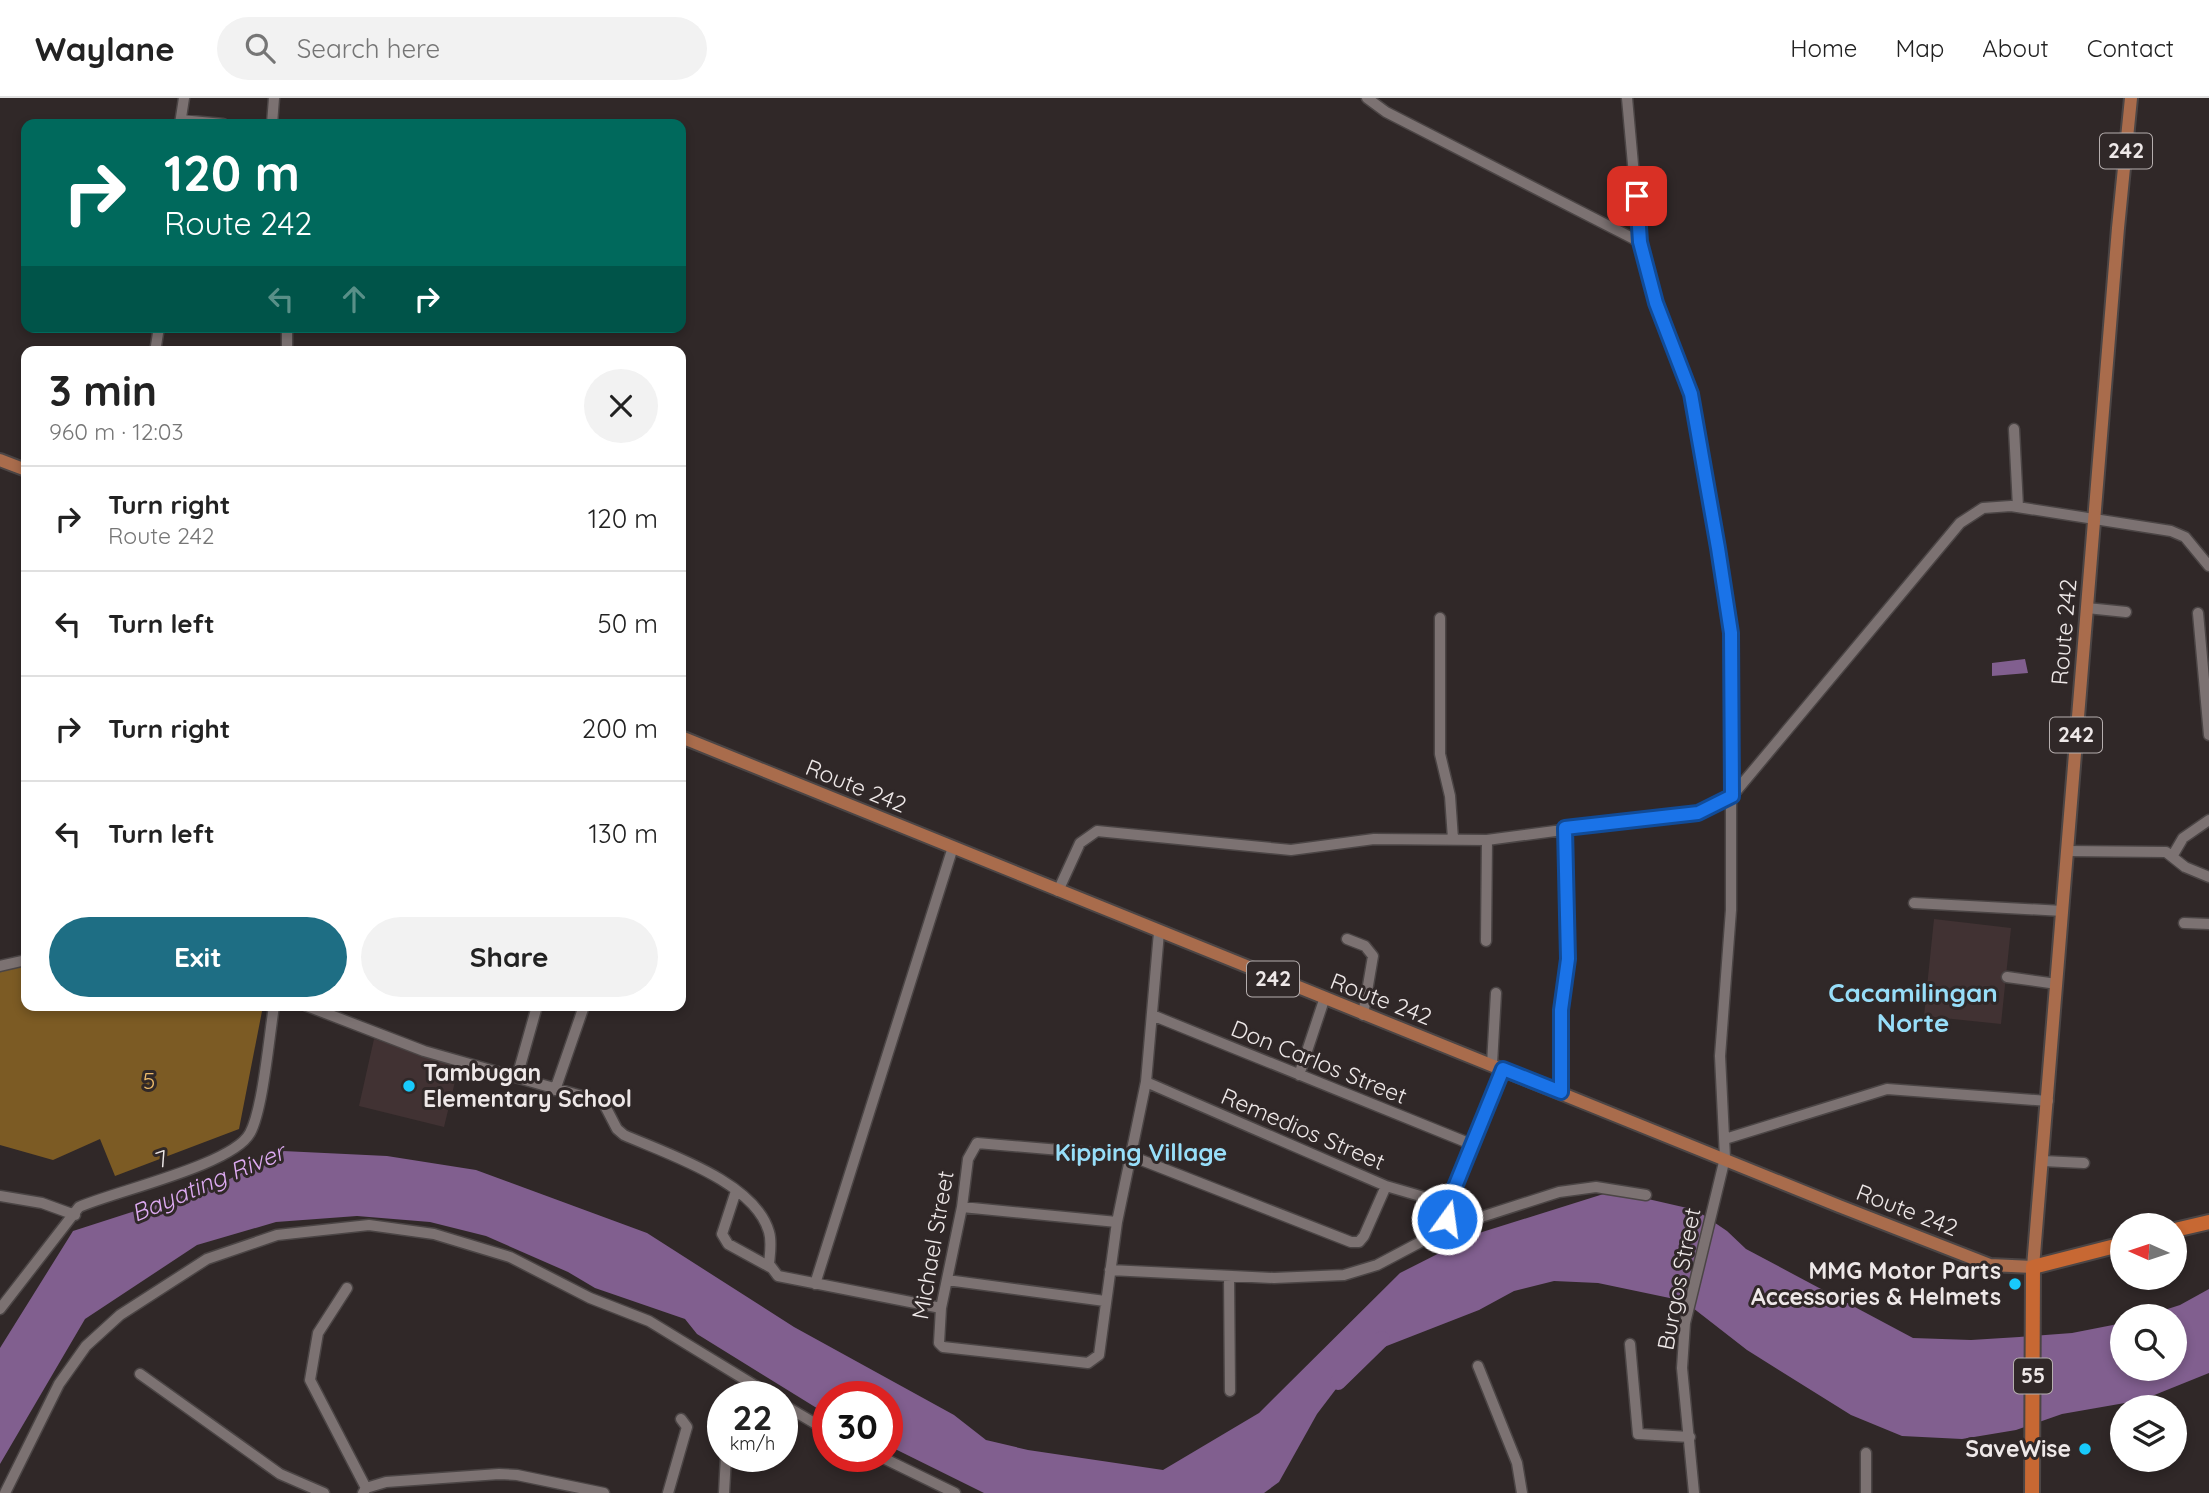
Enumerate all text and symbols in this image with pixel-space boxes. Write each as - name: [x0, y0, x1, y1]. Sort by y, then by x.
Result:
- search box: [217, 17, 707, 80]
- text: Waylane: [35, 28, 175, 69]
- icon: search: [241, 29, 279, 67]
- text: Search here: [297, 32, 440, 65]
- text: Home: [1790, 33, 1857, 63]
- text: Map: [1895, 33, 1944, 63]
- text: About: [1982, 33, 2049, 63]
- text: Contact: [2087, 33, 2174, 63]
- road number: 242: [2100, 134, 2152, 168]
- text: 120 m: [164, 142, 300, 203]
- icon: right: [49, 147, 140, 238]
- pin: [1607, 166, 1667, 226]
- icon: arrive: [1618, 177, 1656, 215]
- text: Route 242: [164, 203, 312, 243]
- icon: left: [262, 280, 300, 318]
- icon: ahead: [335, 280, 373, 318]
- icon: right: [408, 280, 446, 318]
- text: 3 min: [49, 364, 157, 417]
- button: close: [584, 369, 658, 443]
- text: 960 m · 12:03: [49, 417, 183, 446]
- text: Turn right: [108, 488, 230, 521]
- icon: right: [49, 500, 87, 538]
- text: 120 m: [588, 502, 658, 535]
- text: Route 242: [108, 521, 215, 550]
- street label: Route 242: [2044, 578, 2083, 686]
- icon: left: [49, 605, 87, 643]
- text: Turn left: [108, 607, 215, 640]
- text: 50 m: [598, 607, 658, 640]
- icon: right: [49, 710, 87, 748]
- text: Turn right: [108, 712, 230, 745]
- text: 200 m: [582, 712, 658, 745]
- road number: 242: [2050, 718, 2102, 752]
- street label: Route 242: [801, 752, 911, 819]
- icon: left: [49, 815, 87, 853]
- text: Turn left: [108, 817, 215, 850]
- text: 130 m: [588, 817, 658, 850]
- button: Exit: [49, 917, 347, 997]
- button: Share: [361, 917, 658, 997]
- road number: 242: [1247, 962, 1299, 996]
- street label: Route 242: [1326, 966, 1436, 1031]
- district label: Cacamilingan Norte: [1828, 976, 1998, 1039]
- street label: Don Carlos Street: [1227, 1013, 1411, 1110]
- place label: Tambugan Elementary School: [423, 1058, 632, 1113]
- park label: 5: [143, 1066, 155, 1095]
- marker: Tambugan Elementary School: [401, 1078, 417, 1094]
- street label: Remedios Street: [1217, 1081, 1390, 1176]
- water label: Bayating River: [126, 1135, 291, 1228]
- district label: Kipping Village: [1055, 1137, 1227, 1167]
- street label: 7: [152, 1143, 172, 1174]
- street label: Michael Street: [905, 1168, 960, 1321]
- street label: Route 242: [1852, 1177, 1962, 1242]
- position arrow: [1410, 1182, 1484, 1256]
- street label: Burgos Street: [1651, 1205, 1707, 1352]
- north arrow: [2110, 1213, 2188, 1290]
- map controls: [2110, 1213, 2187, 1472]
- place label: MMG Motor Parts Accessories & Helmets: [1751, 1256, 2001, 1311]
- marker: MMG Motor Parts Accessories & Helmets: [2007, 1276, 2023, 1292]
- button: search: [2110, 1304, 2187, 1381]
- road number: 55: [2014, 1358, 2052, 1394]
- speed limit sign: 30: [812, 1381, 903, 1472]
- text: 22: [733, 1395, 772, 1439]
- button: layers: [2110, 1395, 2187, 1472]
- text: km/h: [730, 1432, 775, 1455]
- place label: SaveWise: [1965, 1434, 2071, 1463]
- marker: SaveWise: [2077, 1441, 2093, 1457]

